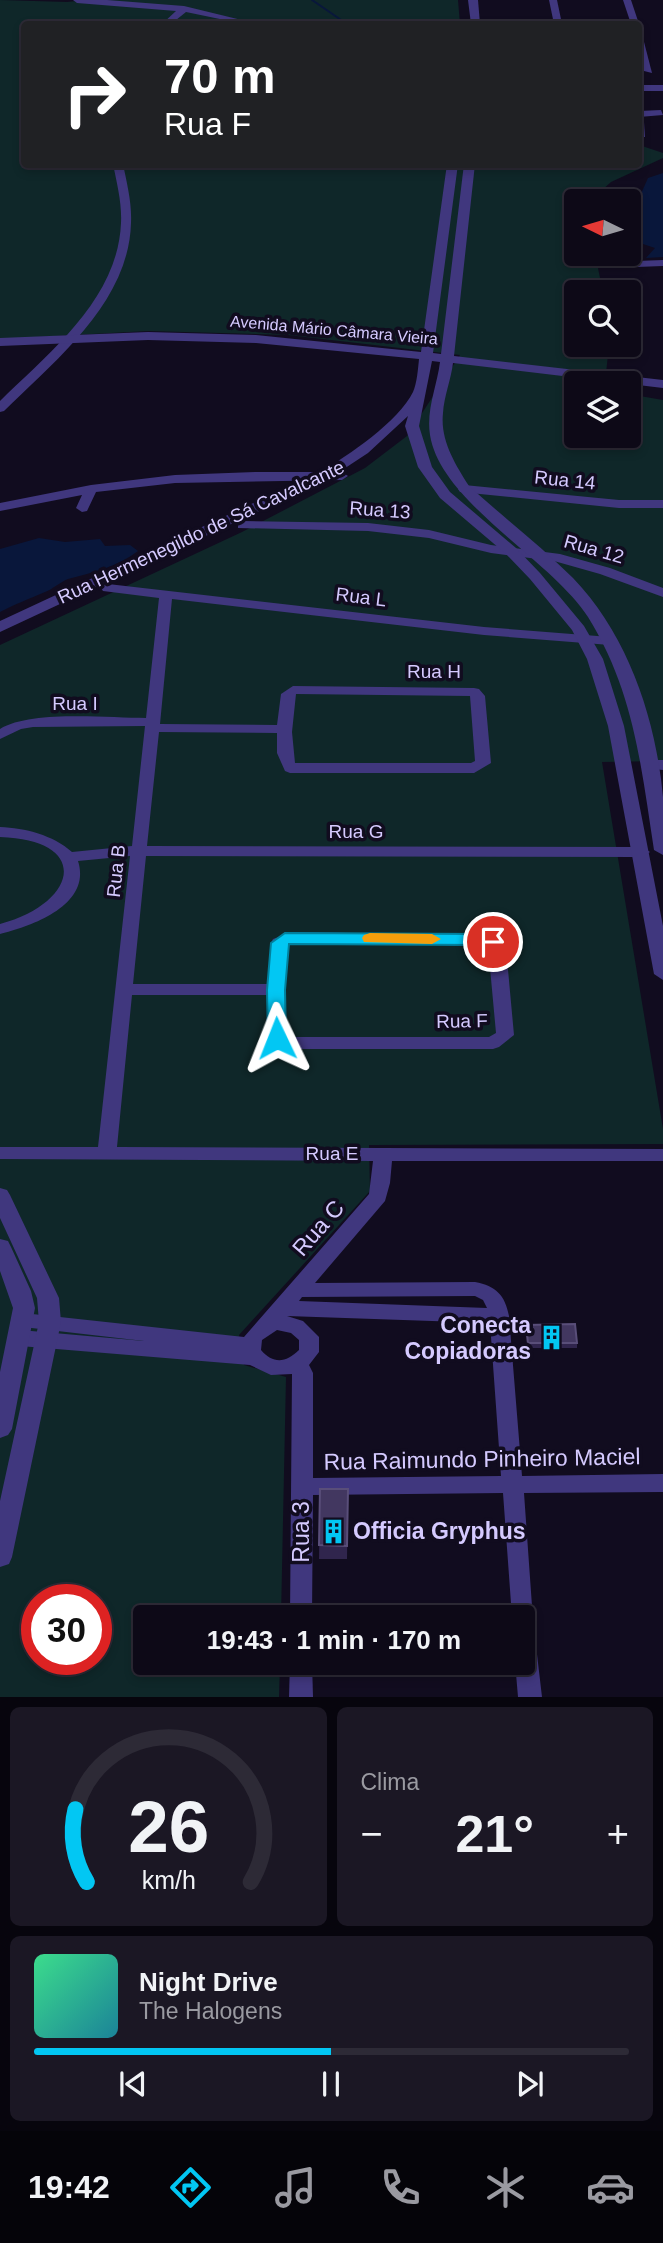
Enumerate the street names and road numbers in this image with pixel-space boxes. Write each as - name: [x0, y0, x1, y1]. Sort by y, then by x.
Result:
- street label: Avenida Mário Câmara Vieira: [229, 312, 439, 348]
- street label: Rua Hermenegildo de Sá Cavalcante: [54, 456, 348, 608]
- street label: Rua 14: [533, 466, 597, 494]
- street label: Rua 13: [349, 497, 411, 523]
- street label: Rua 12: [562, 530, 626, 568]
- street label: Rua L: [335, 583, 387, 611]
- street label: Rua H: [407, 661, 461, 682]
- street label: Rua I: [52, 693, 98, 714]
- street label: Rua G: [329, 821, 383, 842]
- street label: Rua B: [103, 844, 129, 898]
- street label: Rua F: [436, 1010, 488, 1032]
- street label: Rua E: [306, 1143, 358, 1164]
- street label: Rua C: [287, 1195, 349, 1261]
- street label: Rua Raimundo Pinheiro Maciel: [323, 1443, 641, 1475]
- street label: Rua 3: [288, 1501, 314, 1563]

